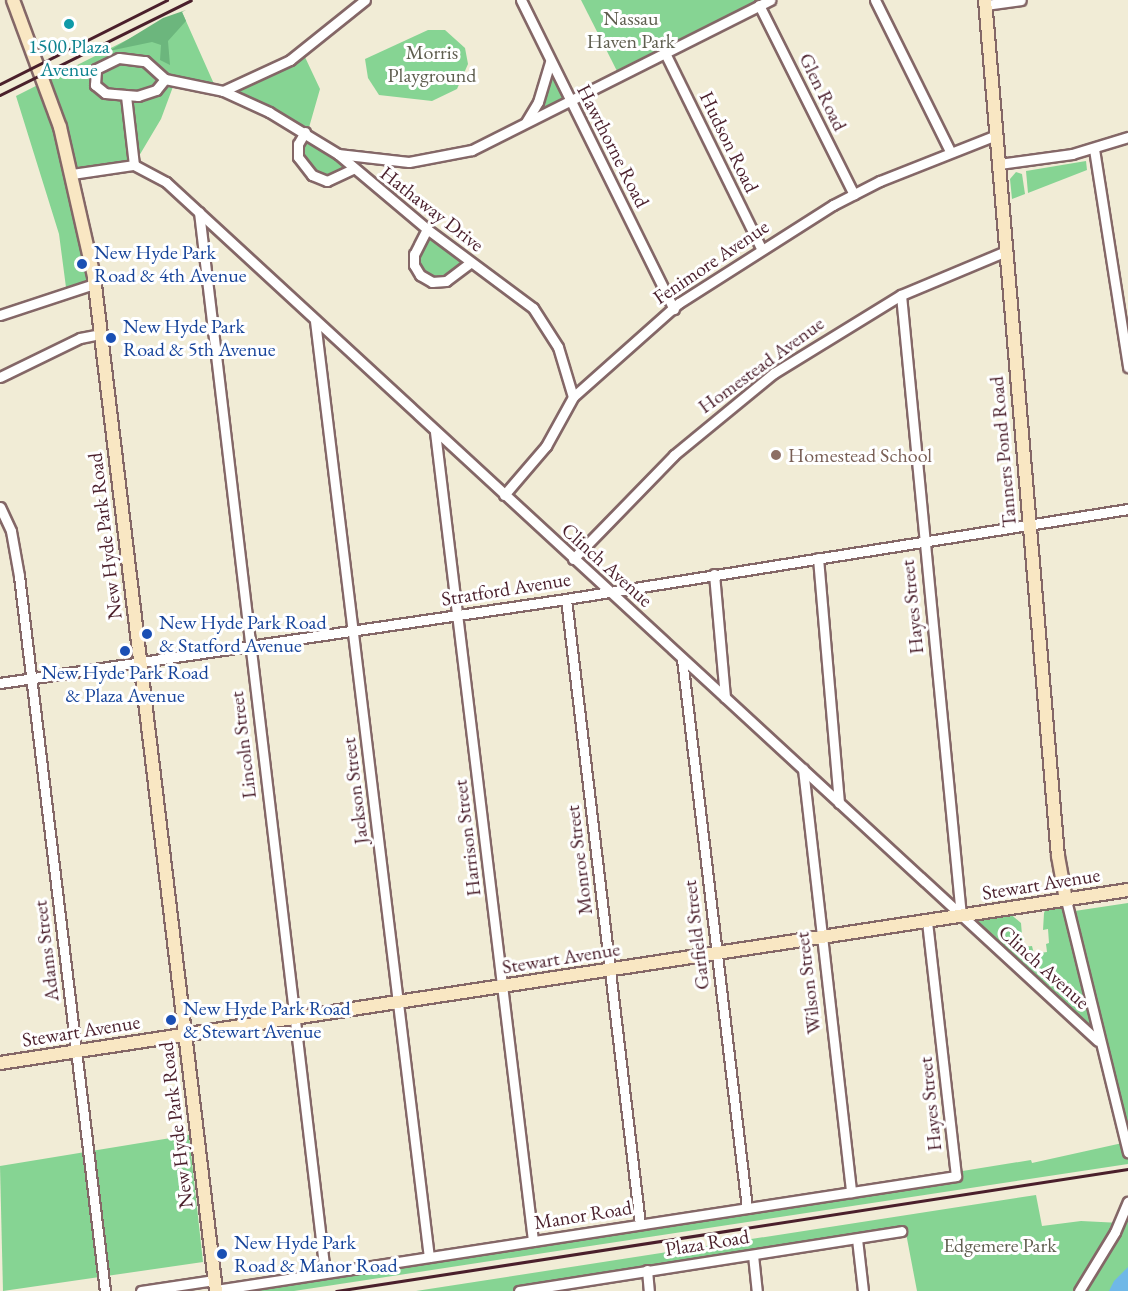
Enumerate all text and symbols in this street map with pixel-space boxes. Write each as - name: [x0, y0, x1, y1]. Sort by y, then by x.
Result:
- park label: Nassau Haven Park: [587, 7, 675, 54]
- marker: 1500 Plaza Avenue: [62, 17, 76, 31]
- place label: 1500 Plaza Avenue: [28, 34, 110, 81]
- park label: Morris Playground: [388, 41, 476, 88]
- street label: Glen Road: [794, 49, 852, 135]
- street label: Hawthorne Road: [572, 80, 654, 212]
- street label: Hudson Road: [694, 87, 764, 197]
- street label: Hathaway Drive: [375, 161, 489, 257]
- street label: Fenimore Avenue: [649, 215, 773, 309]
- place label: New Hyde Park Road & 4th Avenue: [94, 240, 247, 287]
- marker: New Hyde Park Road & 4th Avenue: [75, 257, 89, 271]
- street label: Homestead Avenue: [693, 311, 829, 419]
- place label: New Hyde Park Road & 5th Avenue: [123, 314, 276, 361]
- marker: New Hyde Park Road & 5th Avenue: [104, 331, 118, 345]
- street label: Tanners Pond Road: [984, 375, 1022, 529]
- place label: Homestead School: [788, 443, 932, 467]
- marker: Homestead School: [769, 448, 783, 462]
- street label: New Hyde Park Road: [83, 451, 127, 621]
- street label: Clinch Avenue: [556, 518, 658, 612]
- street label: Hayes Street: [895, 559, 929, 655]
- street label: Stratford Avenue: [440, 567, 572, 611]
- place label: New Hyde Park Road & Statford Avenue: [159, 610, 327, 657]
- marker: New Hyde Park Road & Statford Avenue: [140, 627, 154, 641]
- marker: New Hyde Park Road & Plaza Avenue: [118, 644, 132, 658]
- place label: New Hyde Park Road & Plaza Avenue: [41, 660, 209, 707]
- street label: Lincoln Street: [225, 690, 261, 800]
- street label: Jackson Street: [337, 736, 373, 846]
- street label: Harrison Street: [448, 778, 486, 898]
- street label: Monroe Street: [560, 804, 598, 916]
- street label: Stewart Avenue: [980, 863, 1102, 905]
- street label: Garfield Street: [677, 879, 715, 991]
- street label: Adams Street: [28, 899, 64, 1003]
- street label: Clinch Avenue: [993, 920, 1095, 1014]
- street label: Wilson Street: [790, 931, 826, 1035]
- street label: Stewart Avenue: [500, 937, 622, 979]
- place label: New Hyde Park Road & Stewart Avenue: [183, 996, 351, 1043]
- street label: Stewart Avenue: [20, 1010, 142, 1052]
- marker: New Hyde Park Road & Stewart Avenue: [164, 1013, 178, 1027]
- street label: New Hyde Park Road: [154, 1040, 198, 1210]
- street label: Hayes Street: [913, 1056, 947, 1152]
- street label: Manor Road: [532, 1195, 634, 1235]
- street label: Plaza Road: [663, 1225, 751, 1261]
- place label: New Hyde Park Road & Manor Road: [234, 1230, 398, 1277]
- park label: Edgemere Park: [943, 1233, 1057, 1257]
- marker: New Hyde Park Road & Manor Road: [215, 1247, 229, 1261]

